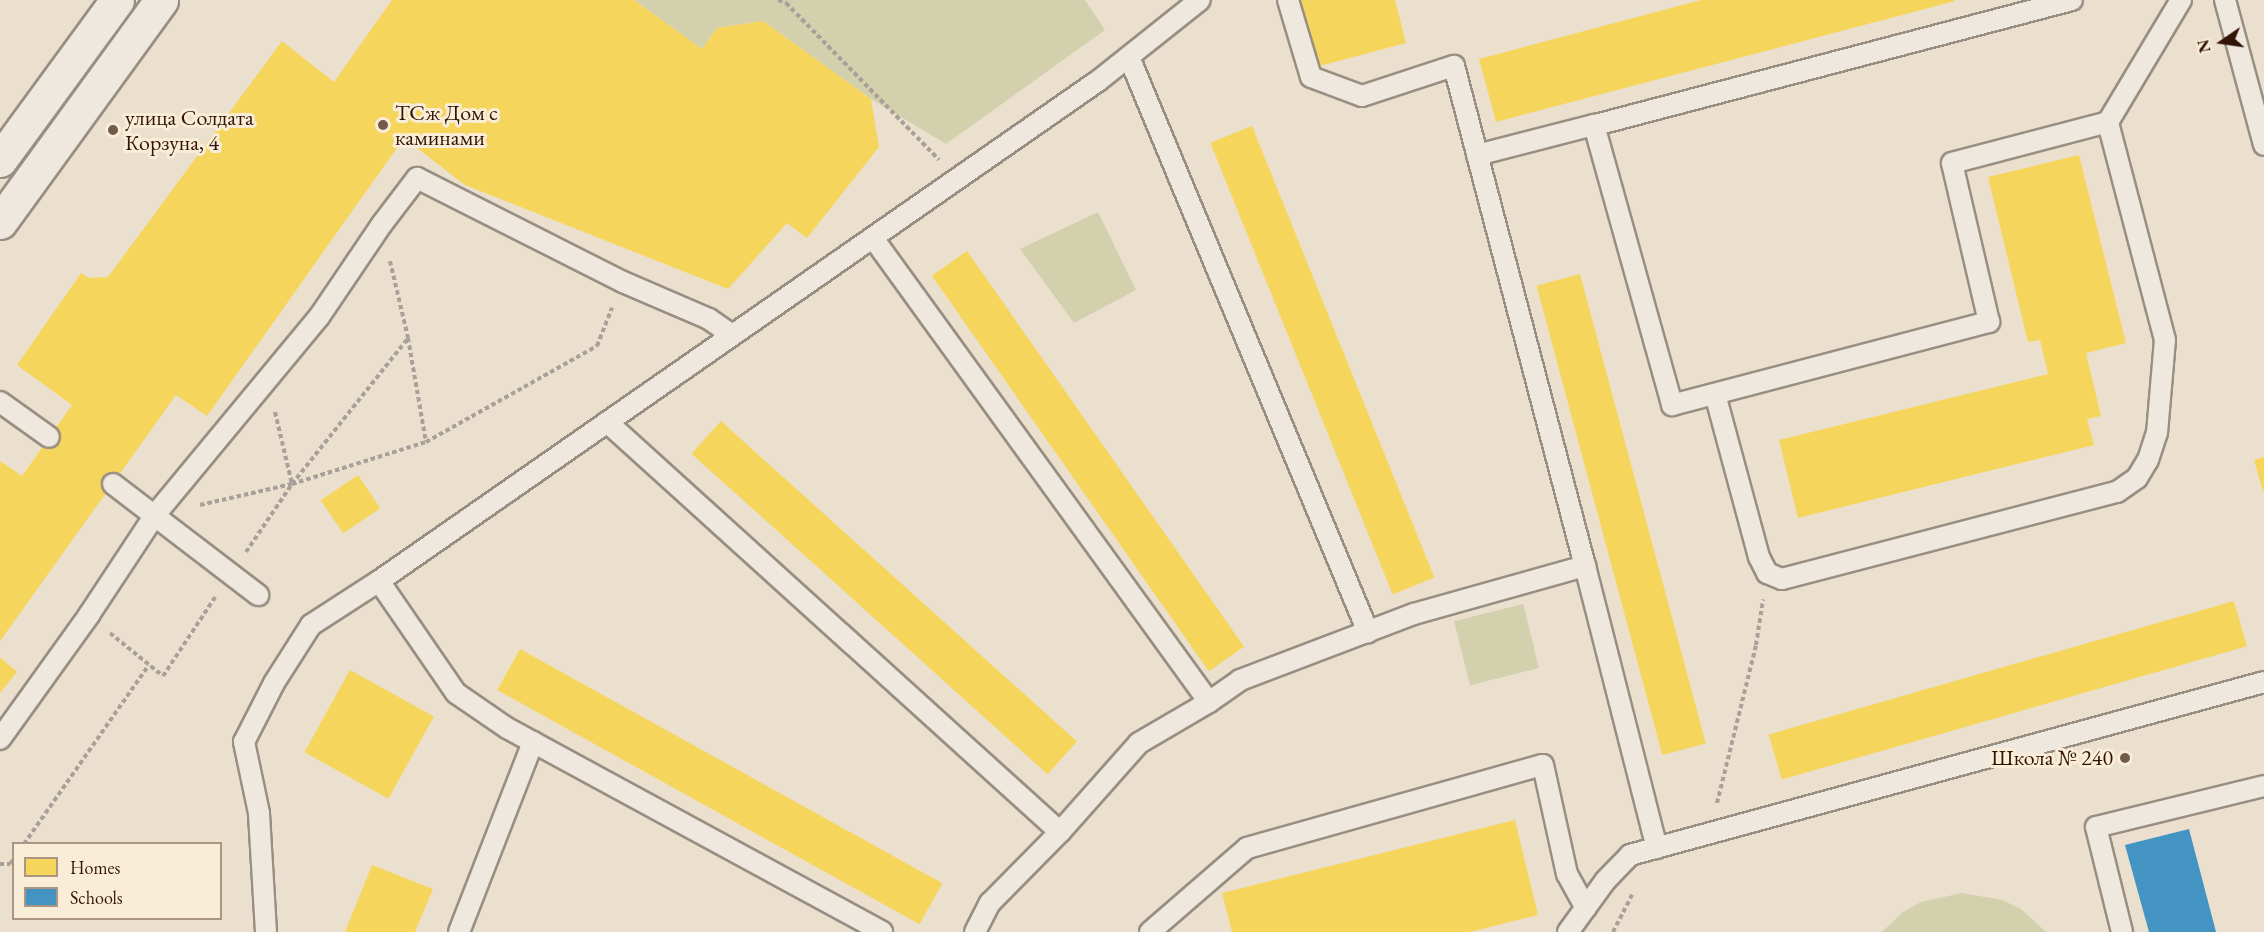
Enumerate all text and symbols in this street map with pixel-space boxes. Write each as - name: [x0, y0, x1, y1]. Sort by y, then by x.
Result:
- north arrow: [2192, 12, 2252, 72]
- text: N: [2192, 37, 2216, 55]
- place label: ТСж Дом с каминами: [395, 99, 498, 150]
- place label: улица Солдата Корзуна, 4: [125, 104, 254, 156]
- marker: ТСж Дом с каминами: [376, 118, 390, 132]
- marker: улица Солдата Корзуна, 4: [106, 123, 120, 137]
- place label: Школа № 240: [1991, 745, 2113, 771]
- marker: Школа № 240: [2118, 751, 2132, 765]
- legend: [12, 842, 222, 920]
- text: Homes: [70, 856, 120, 879]
- text: Schools: [70, 886, 123, 909]

